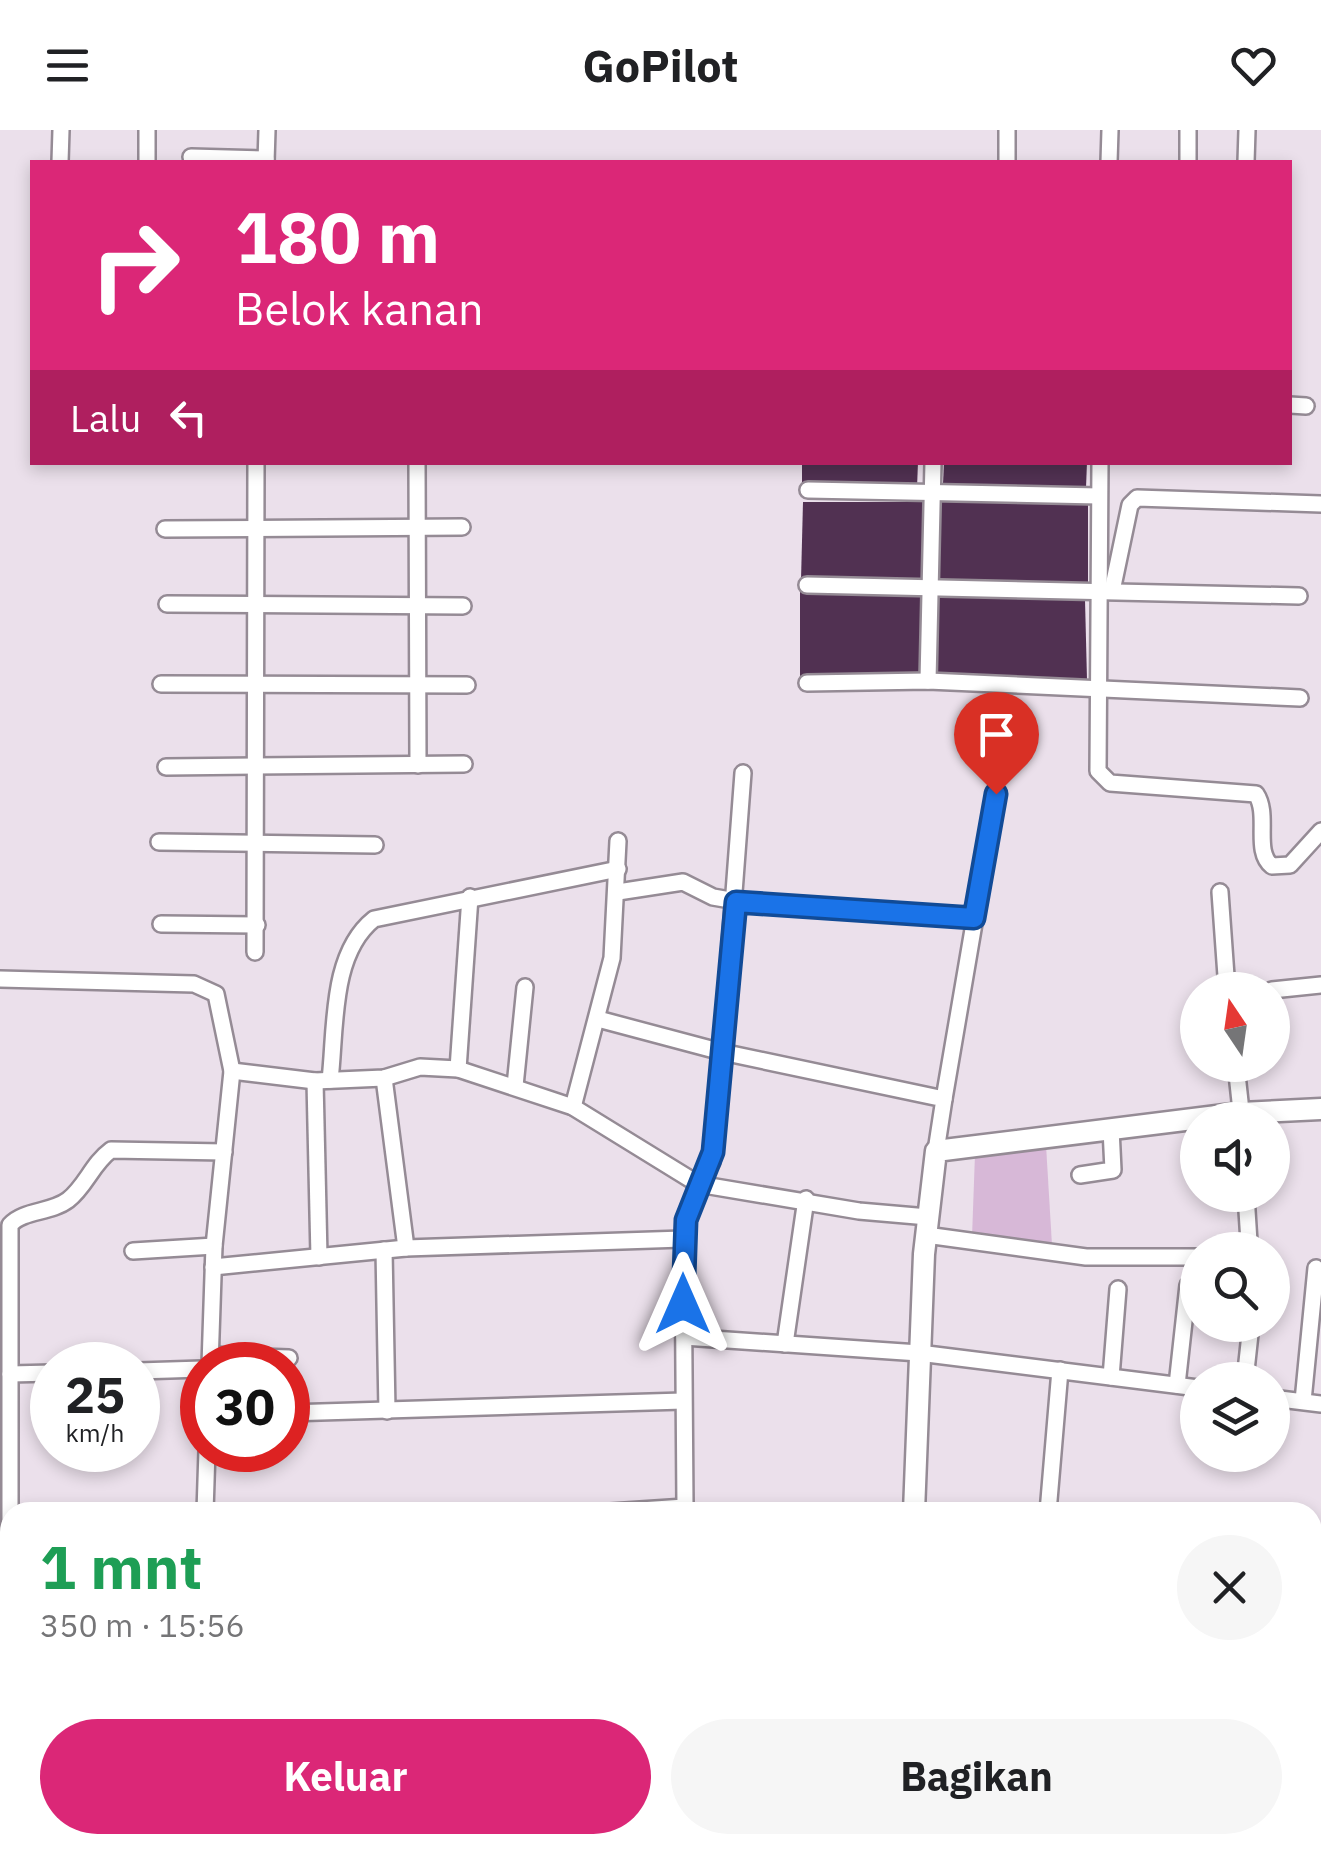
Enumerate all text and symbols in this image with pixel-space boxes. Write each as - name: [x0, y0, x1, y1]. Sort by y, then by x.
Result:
- text: GoPilot: [582, 36, 739, 94]
- icon: menu: [40, 38, 95, 93]
- icon: heart: [1226, 38, 1281, 93]
- text: 180 m: [235, 191, 440, 282]
- icon: right: [70, 200, 200, 330]
- text: Belok kanan: [235, 279, 484, 337]
- icon: left: [161, 390, 216, 445]
- text: Lalu: [70, 393, 141, 442]
- pin: [954, 692, 1039, 795]
- icon: arrive: [969, 707, 1024, 762]
- north arrow: [1180, 972, 1290, 1082]
- map controls: [1180, 972, 1290, 1472]
- button: sound: [1180, 1102, 1290, 1212]
- button: search: [1180, 1232, 1290, 1342]
- position arrow: [631, 1252, 735, 1356]
- speed limit sign: 30: [180, 1342, 310, 1472]
- text: 25: [65, 1362, 125, 1427]
- button: layers: [1180, 1362, 1290, 1472]
- text: km/h: [66, 1416, 124, 1449]
- text: 1 mnt: [40, 1527, 203, 1606]
- button: close: [1177, 1535, 1282, 1640]
- text: 350 m · 15:56: [40, 1604, 245, 1646]
- button: Keluar: [40, 1719, 651, 1834]
- button: Bagikan: [671, 1719, 1282, 1834]

